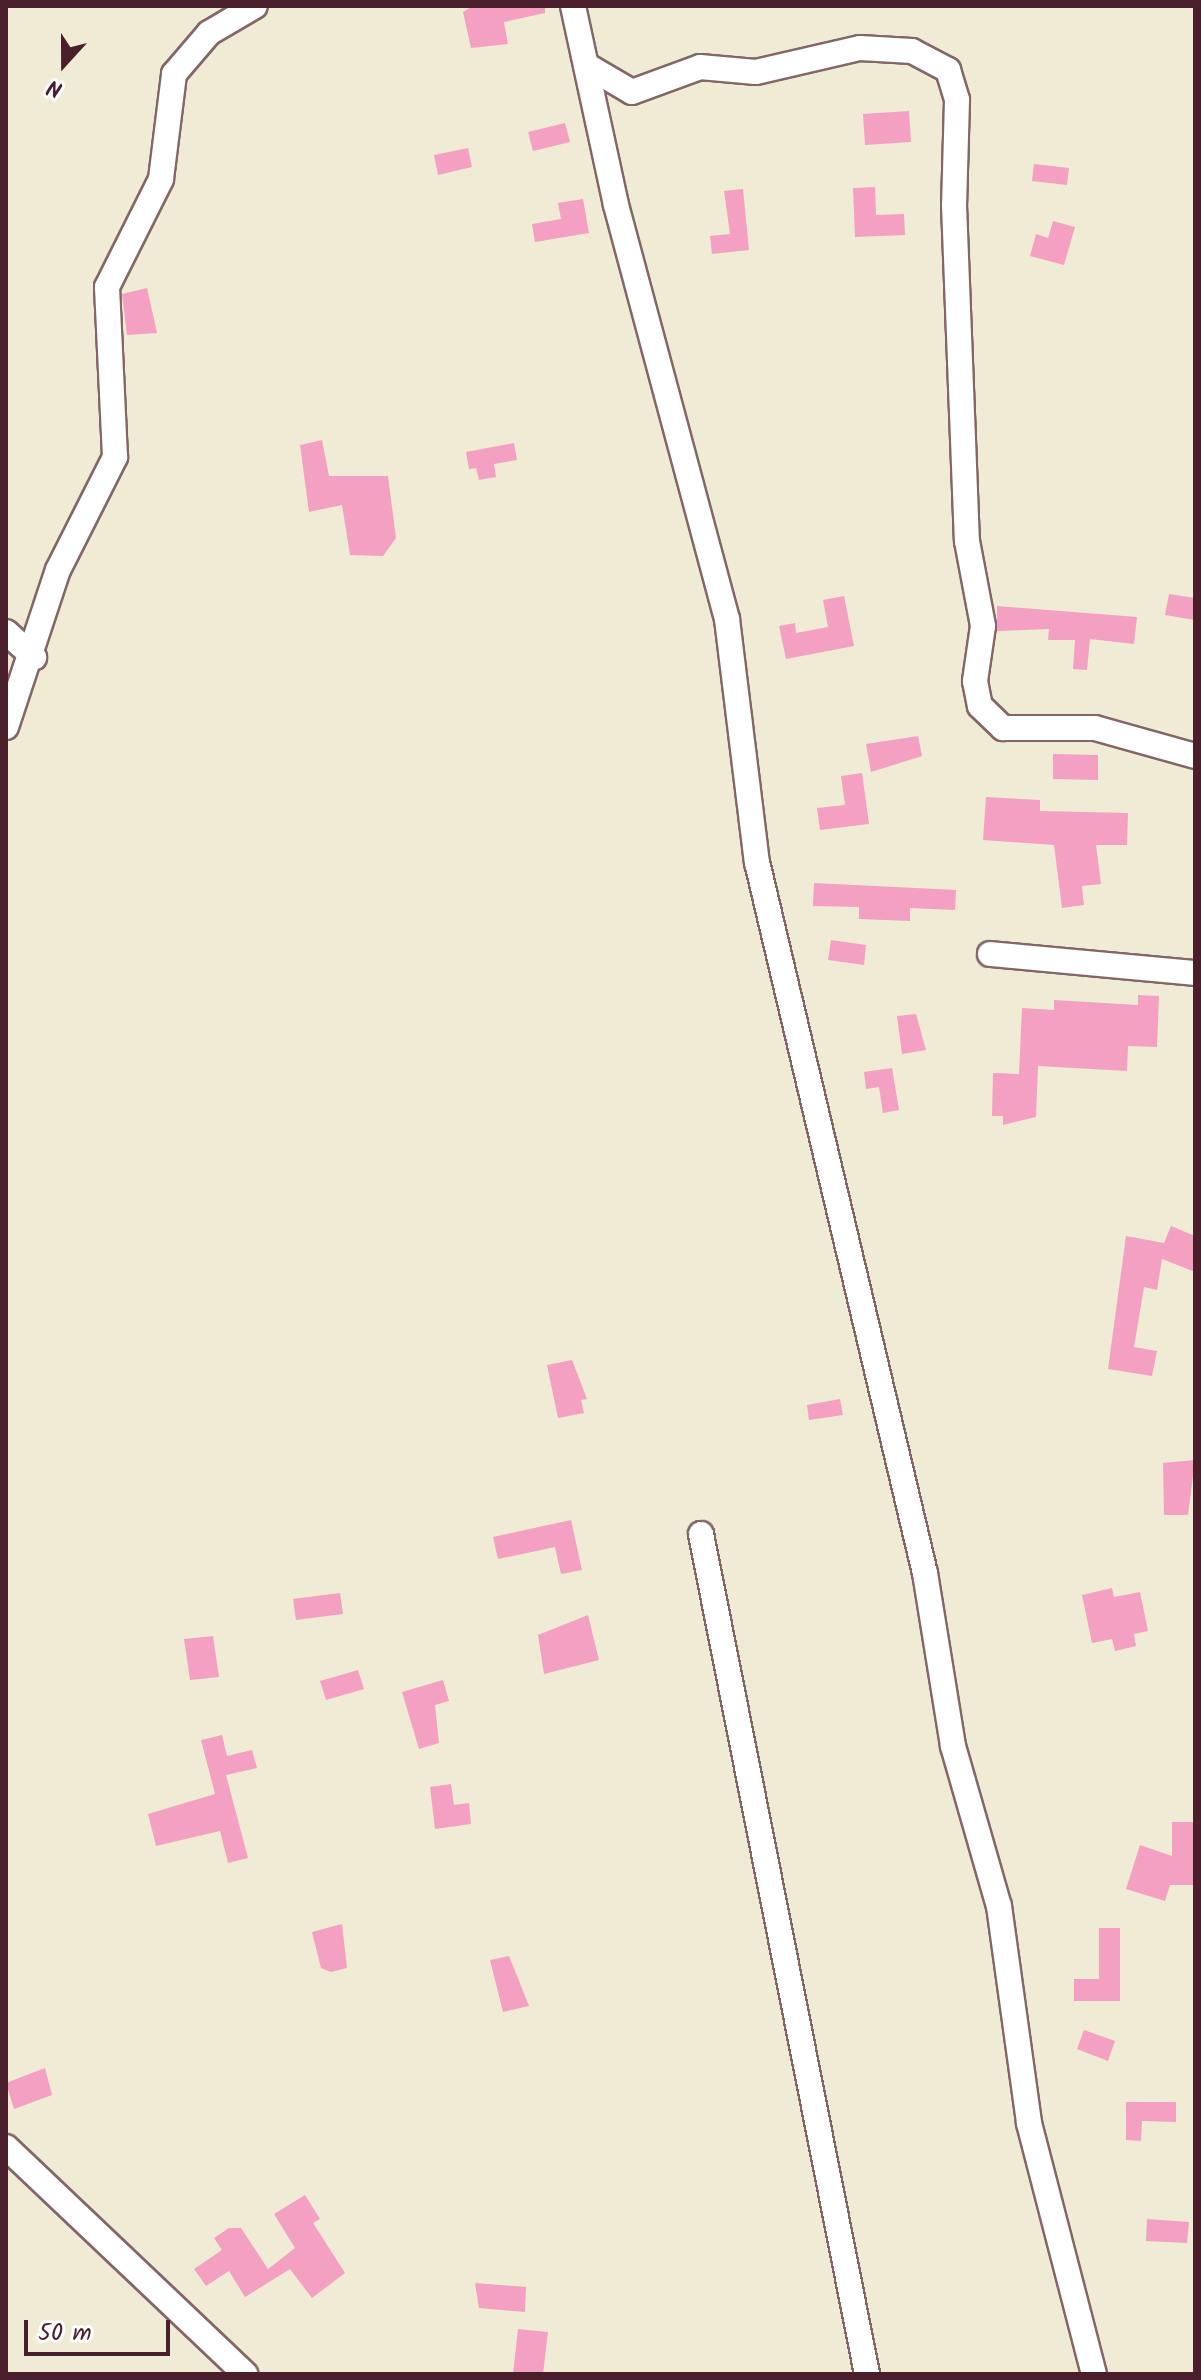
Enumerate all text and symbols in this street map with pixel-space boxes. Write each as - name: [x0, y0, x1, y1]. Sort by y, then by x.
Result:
- north arrow: [24, 24, 104, 104]
- text: N: [42, 68, 68, 106]
- scale bar: [28, 2304, 174, 2354]
- text: 50 m: [38, 2314, 92, 2353]

